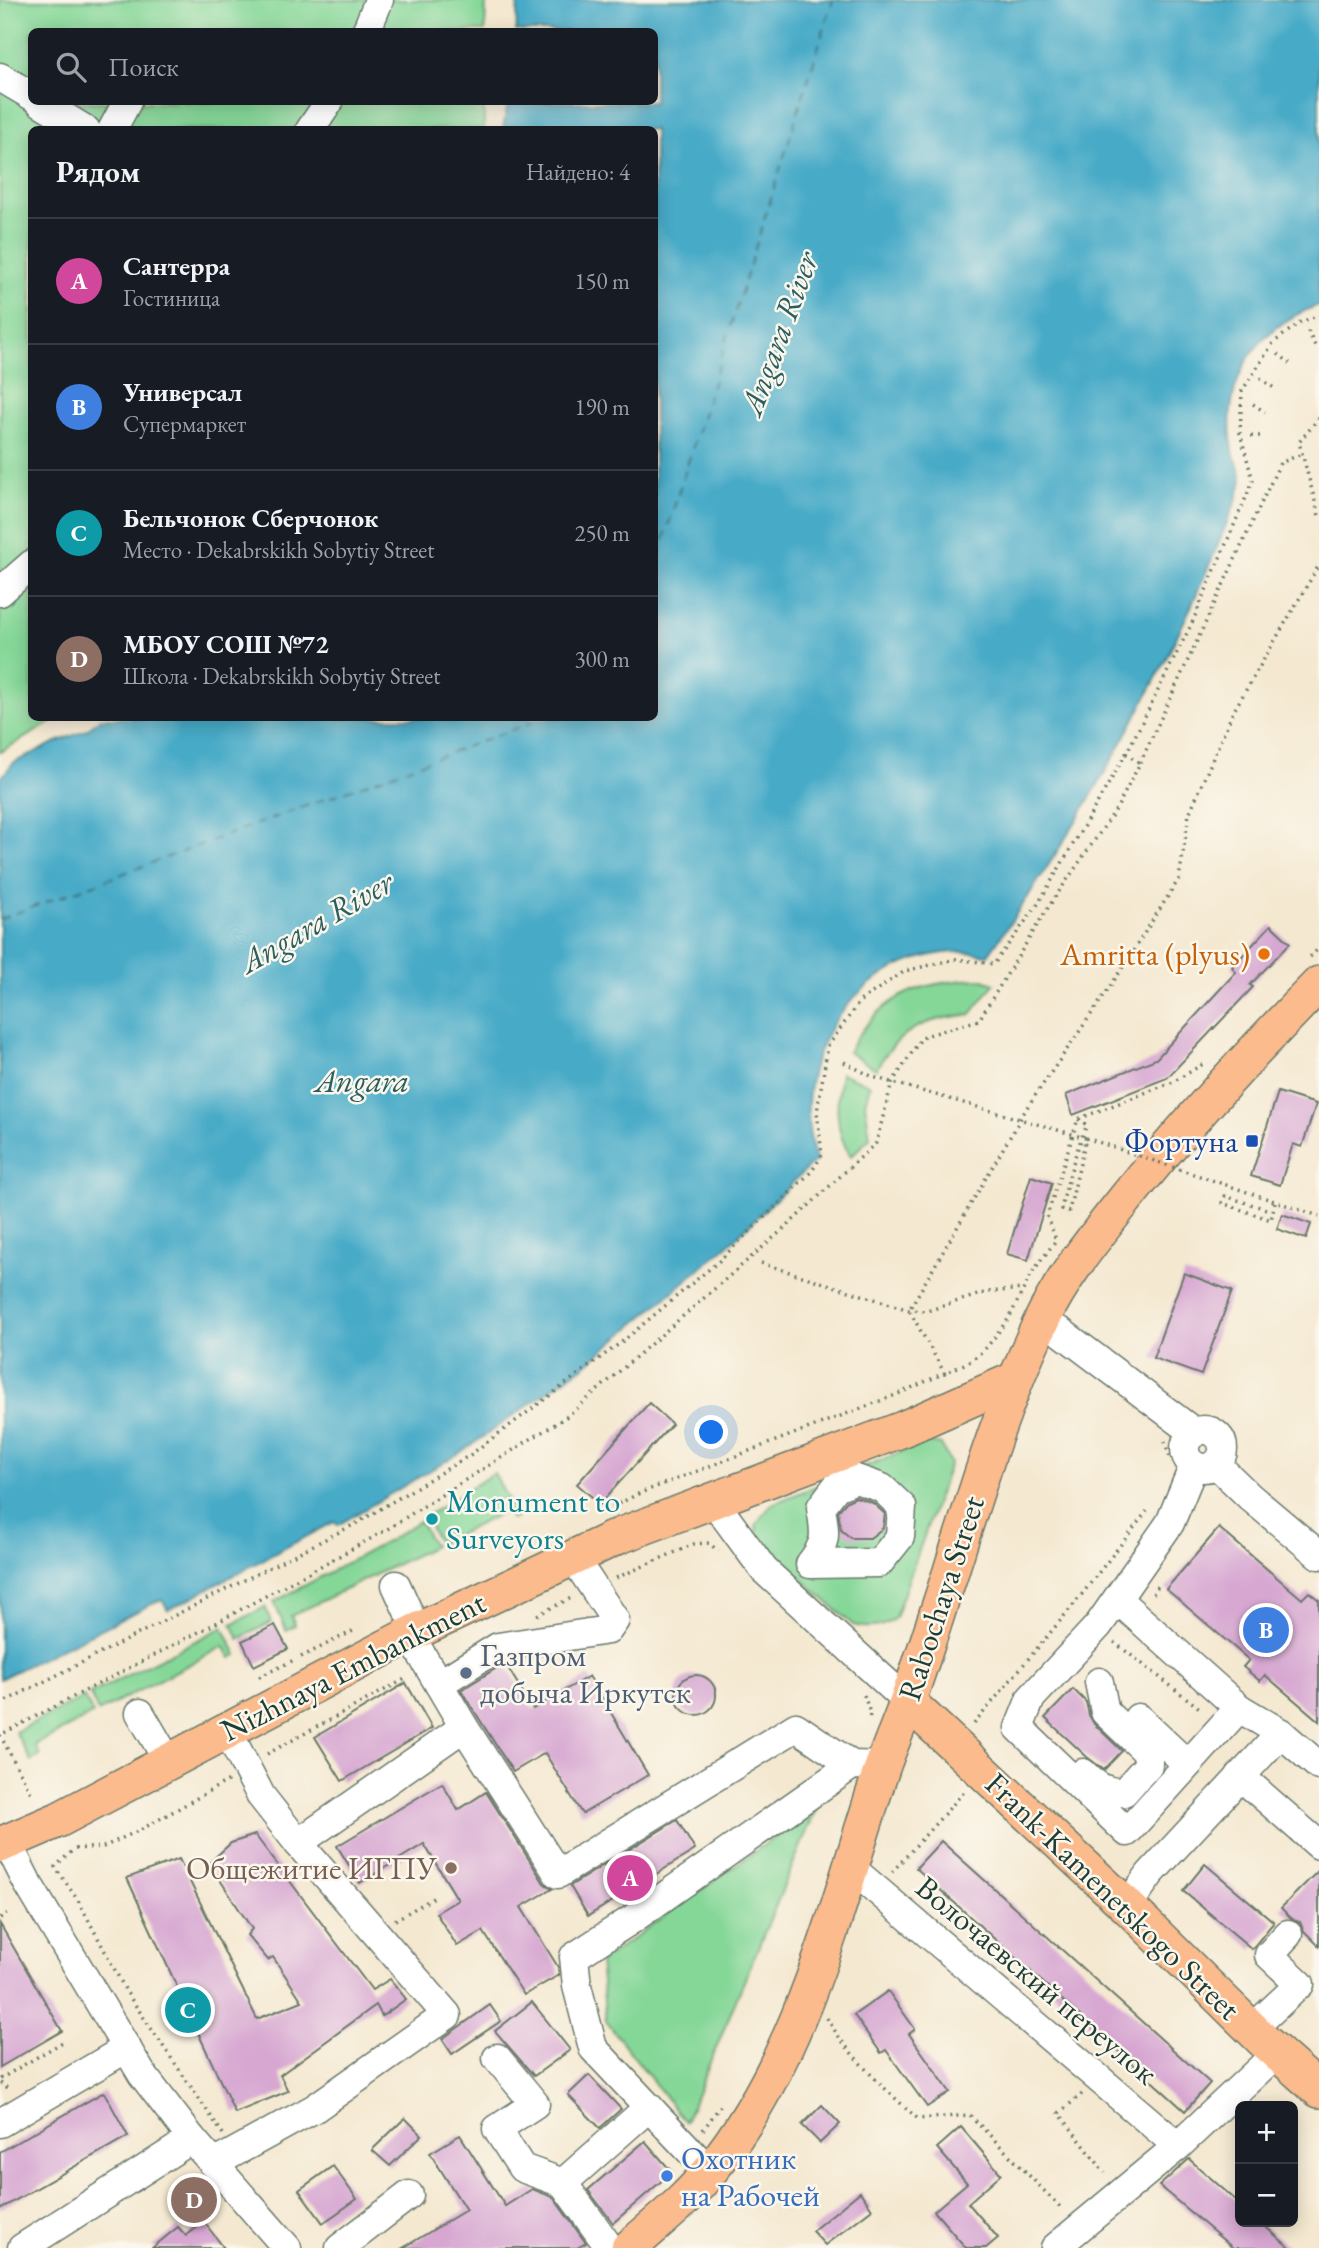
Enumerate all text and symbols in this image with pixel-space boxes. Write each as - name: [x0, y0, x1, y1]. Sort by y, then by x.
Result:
- search box: [28, 28, 658, 105]
- icon: search: [52, 48, 90, 86]
- text: Поиск: [108, 50, 179, 84]
- text: Рядом: [56, 152, 140, 191]
- text: Найдено: 4: [526, 157, 630, 187]
- water label: Angara River: [728, 244, 828, 424]
- text: Сантерра: [123, 249, 230, 283]
- text: A: [71, 266, 87, 296]
- text: 150 m: [574, 266, 630, 296]
- text: Гостиница: [123, 283, 220, 313]
- text: Универсал: [123, 375, 242, 409]
- text: B: [72, 392, 86, 422]
- text: 190 m: [574, 392, 630, 422]
- text: Супермаркет: [123, 409, 246, 439]
- text: Бельчонок Сберчонок: [123, 501, 378, 535]
- text: C: [71, 518, 87, 548]
- text: 250 m: [574, 518, 630, 548]
- text: Место · Dekabrskikh Sobytiy Street: [123, 535, 434, 565]
- text: МБОУ СОШ №72: [123, 627, 329, 661]
- text: D: [70, 644, 88, 674]
- text: 300 m: [574, 644, 630, 674]
- text: Школа · Dekabrskikh Sobytiy Street: [123, 661, 441, 691]
- water label: Angara River: [229, 859, 402, 984]
- place label: Amritta (plyus): [1059, 933, 1250, 975]
- marker: Amritta (plyus): [1256, 946, 1272, 962]
- water label: Angara: [312, 1059, 409, 1102]
- place label: Фортуна: [1125, 1120, 1238, 1162]
- marker: Фортуна: [1244, 1133, 1260, 1149]
- your location: [694, 1415, 728, 1449]
- place label: Monument to Surveyors: [446, 1480, 620, 1559]
- street label: Rabochaya Street: [888, 1490, 994, 1706]
- marker: Monument to Surveyors: [424, 1511, 440, 1527]
- street label: Nizhnaya Embankment: [214, 1581, 492, 1751]
- pin: B: [1243, 1604, 1289, 1656]
- place label: Газпром добыча Иркутск: [480, 1634, 691, 1713]
- marker: Газпром добыча Иркутск: [458, 1665, 474, 1681]
- street label: Frank-Kamenetskogo Street: [976, 1763, 1250, 2029]
- place label: Общежитие ИГПУ: [186, 1847, 438, 1889]
- pin: A: [607, 1852, 653, 1904]
- marker: Общежитие ИГПУ: [443, 1860, 459, 1876]
- street label: Волочаевский переулок: [907, 1866, 1167, 2094]
- pin: C: [165, 1984, 211, 2036]
- map controls: [1235, 2101, 1298, 2227]
- button: +: [1235, 2101, 1298, 2164]
- place label: Охотник на Рабочей: [681, 2137, 820, 2216]
- button: −: [1235, 2164, 1298, 2227]
- marker: Охотник на Рабочей: [659, 2168, 675, 2184]
- pin: D: [171, 2174, 217, 2226]

